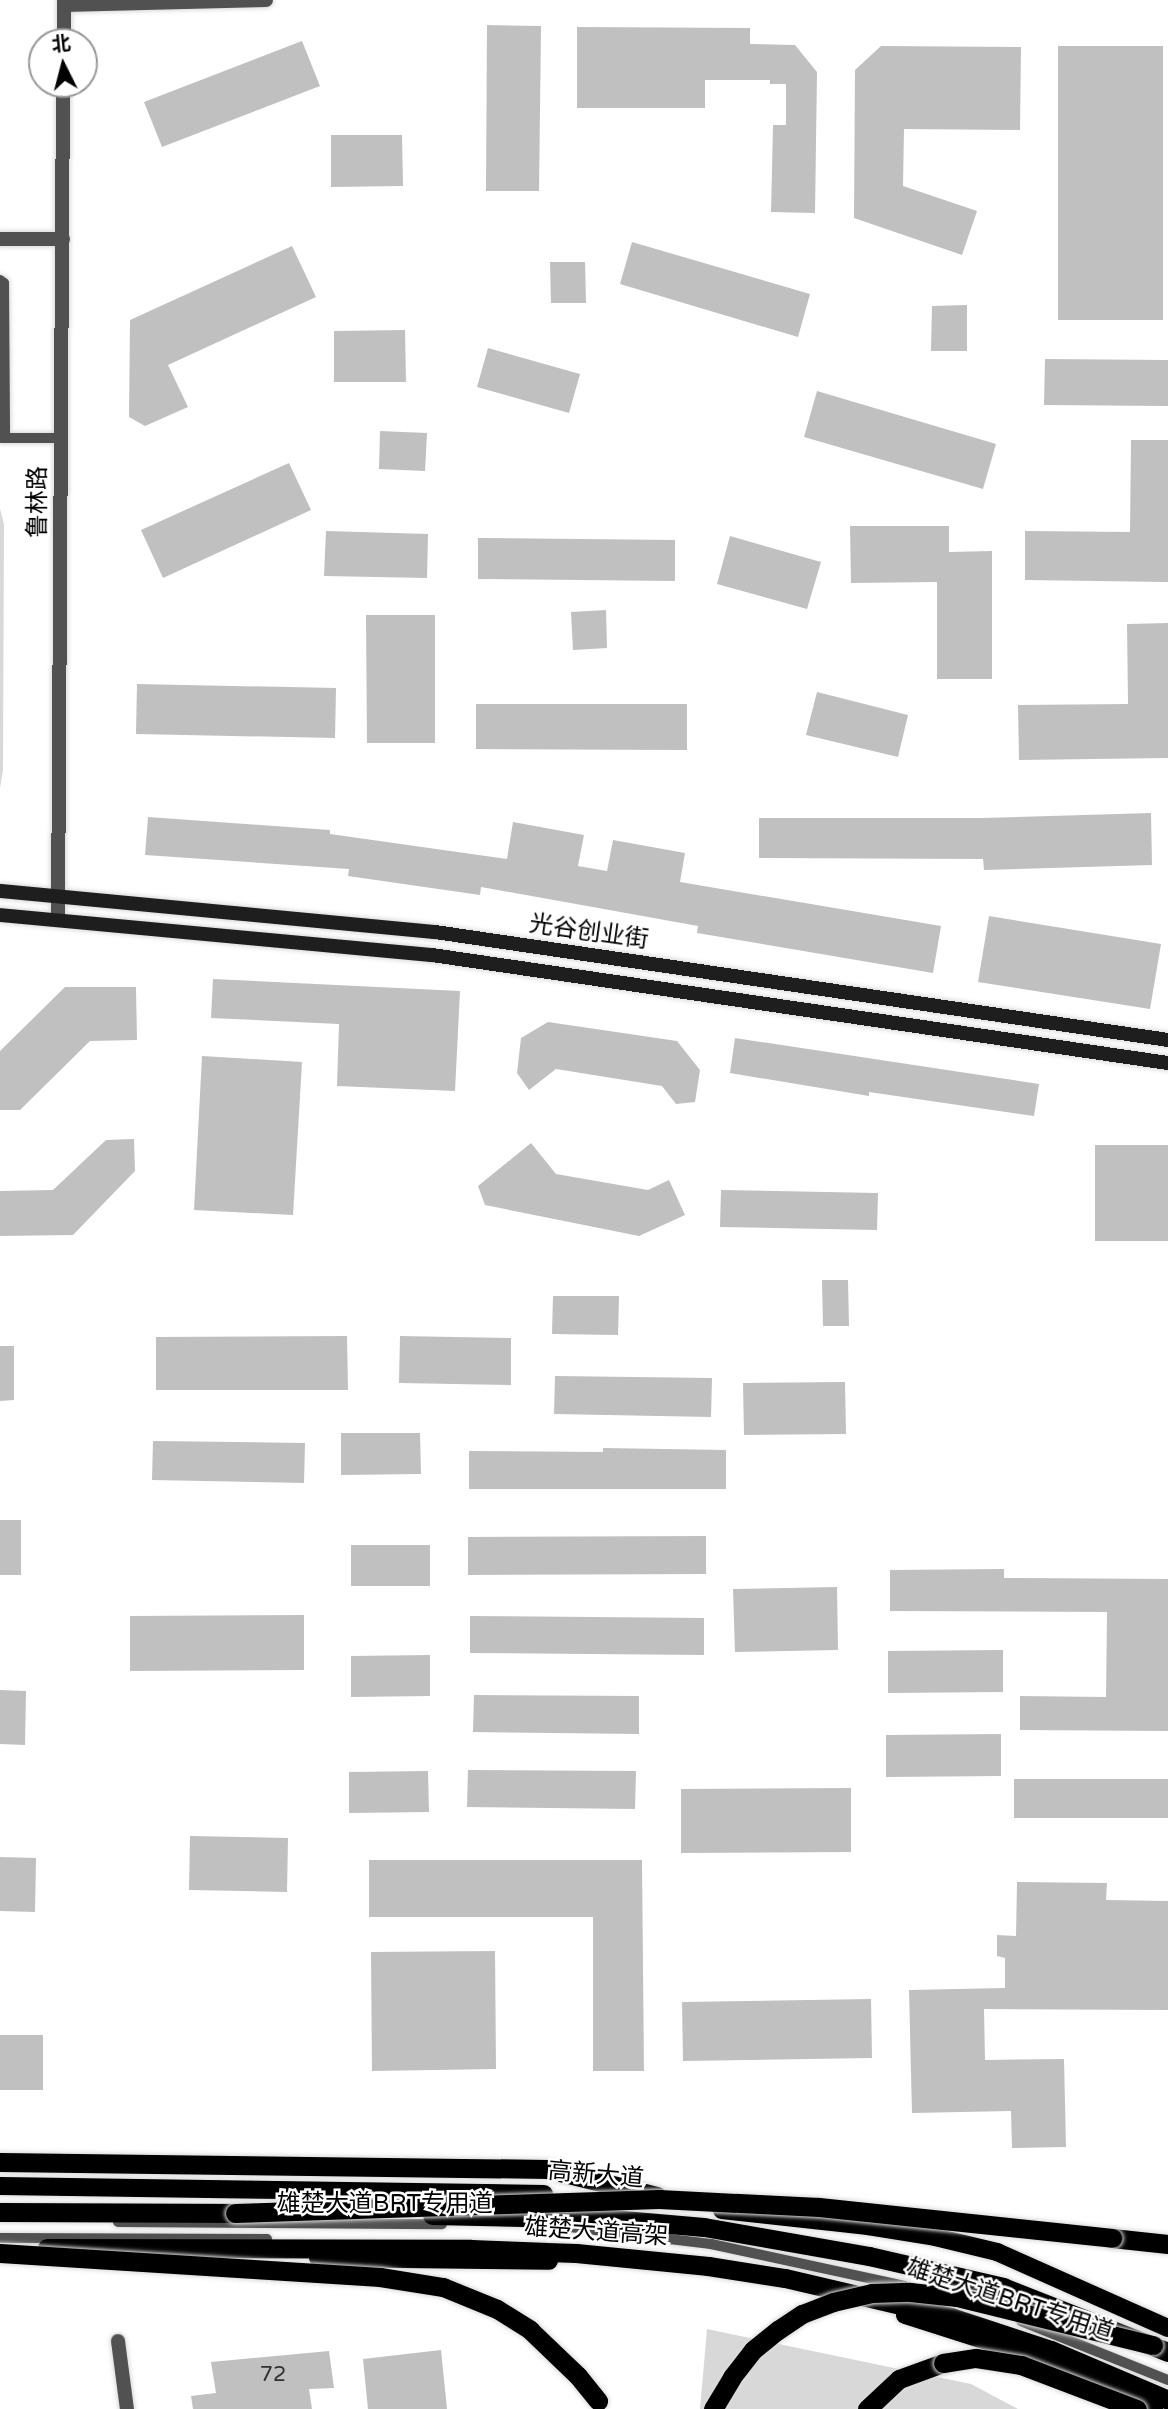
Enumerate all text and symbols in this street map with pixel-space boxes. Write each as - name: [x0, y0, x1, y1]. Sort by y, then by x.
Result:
- north arrow: [28, 28, 98, 98]
- text: 北: [50, 32, 72, 56]
- street label: 鲁林路: [24, 466, 52, 538]
- street label: 光谷创业街: [528, 909, 650, 955]
- street label: 高新大道: [547, 2156, 645, 2194]
- street label: 雄楚大道BRT专用道: [277, 2190, 493, 2218]
- street label: 雄楚大道高架: [523, 2213, 669, 2251]
- street label: 雄楚大道BRT专用道: [903, 2253, 1117, 2347]
- house number: 72: [260, 2362, 286, 2388]

